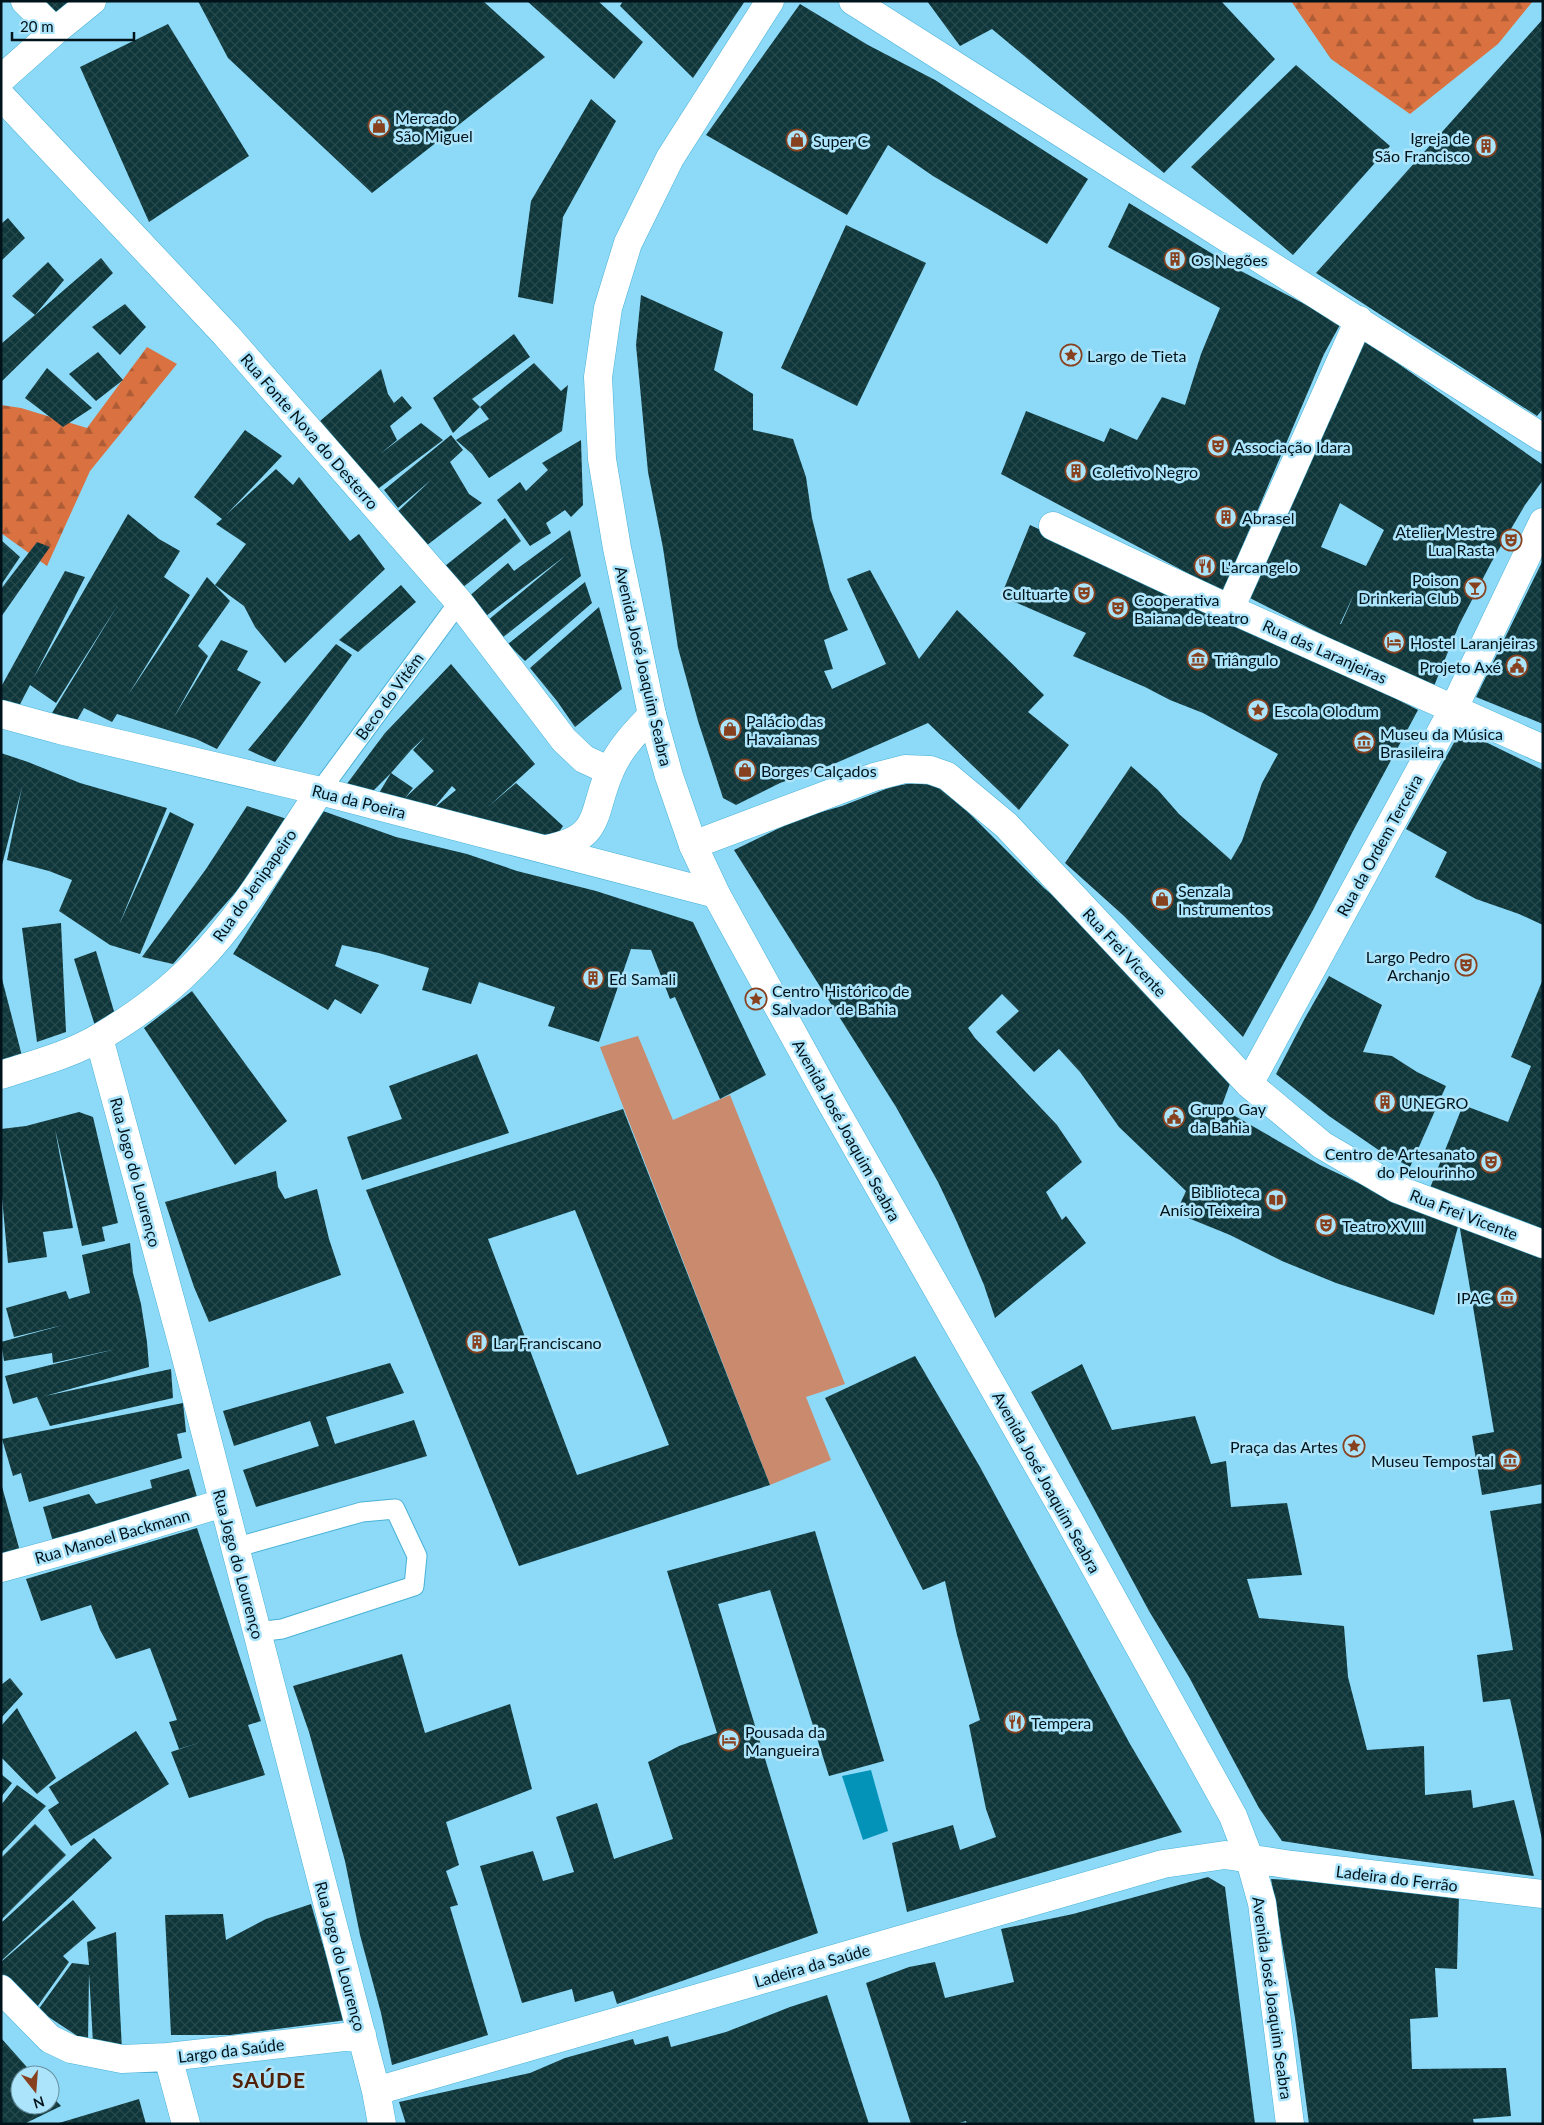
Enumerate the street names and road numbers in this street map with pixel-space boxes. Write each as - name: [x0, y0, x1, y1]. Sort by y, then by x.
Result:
- street label: Rua Fonte Nova do Desterro: [237, 349, 383, 513]
- street label: Avenida José Joaquim Seabra: [612, 564, 676, 768]
- street label: Rua das Laranjeiras: [1260, 615, 1390, 687]
- street label: Beco do Vitém: [351, 649, 427, 743]
- street label: Rua da Ordem Terceira: [1332, 771, 1426, 919]
- street label: Rua da Poeira: [310, 780, 408, 822]
- street label: Rua do Jenipapeiro: [208, 825, 300, 945]
- street label: Rua Frei Vicente: [1079, 904, 1171, 1000]
- street label: Avenida José Joaquim Seabra: [789, 1036, 905, 1224]
- street label: Rua Jogo do Lourenço: [107, 1095, 165, 1249]
- street label: Rua Frei Vicente: [1407, 1185, 1521, 1243]
- street label: Avenida José Joaquim Seabra: [989, 1388, 1105, 1576]
- street label: Rua Jogo do Lourenço: [210, 1487, 268, 1641]
- street label: Rua Manoel Backmann: [32, 1505, 192, 1567]
- street label: Ladeira do Ferrão: [1335, 1861, 1459, 1895]
- street label: Rua Jogo do Lourenço: [312, 1879, 370, 2033]
- street label: Avenida José Joaquim Seabra: [1249, 1895, 1297, 2101]
- street label: Ladeira da Saúde: [752, 1939, 872, 1991]
- street label: Largo da Saúde: [177, 2034, 285, 2066]

